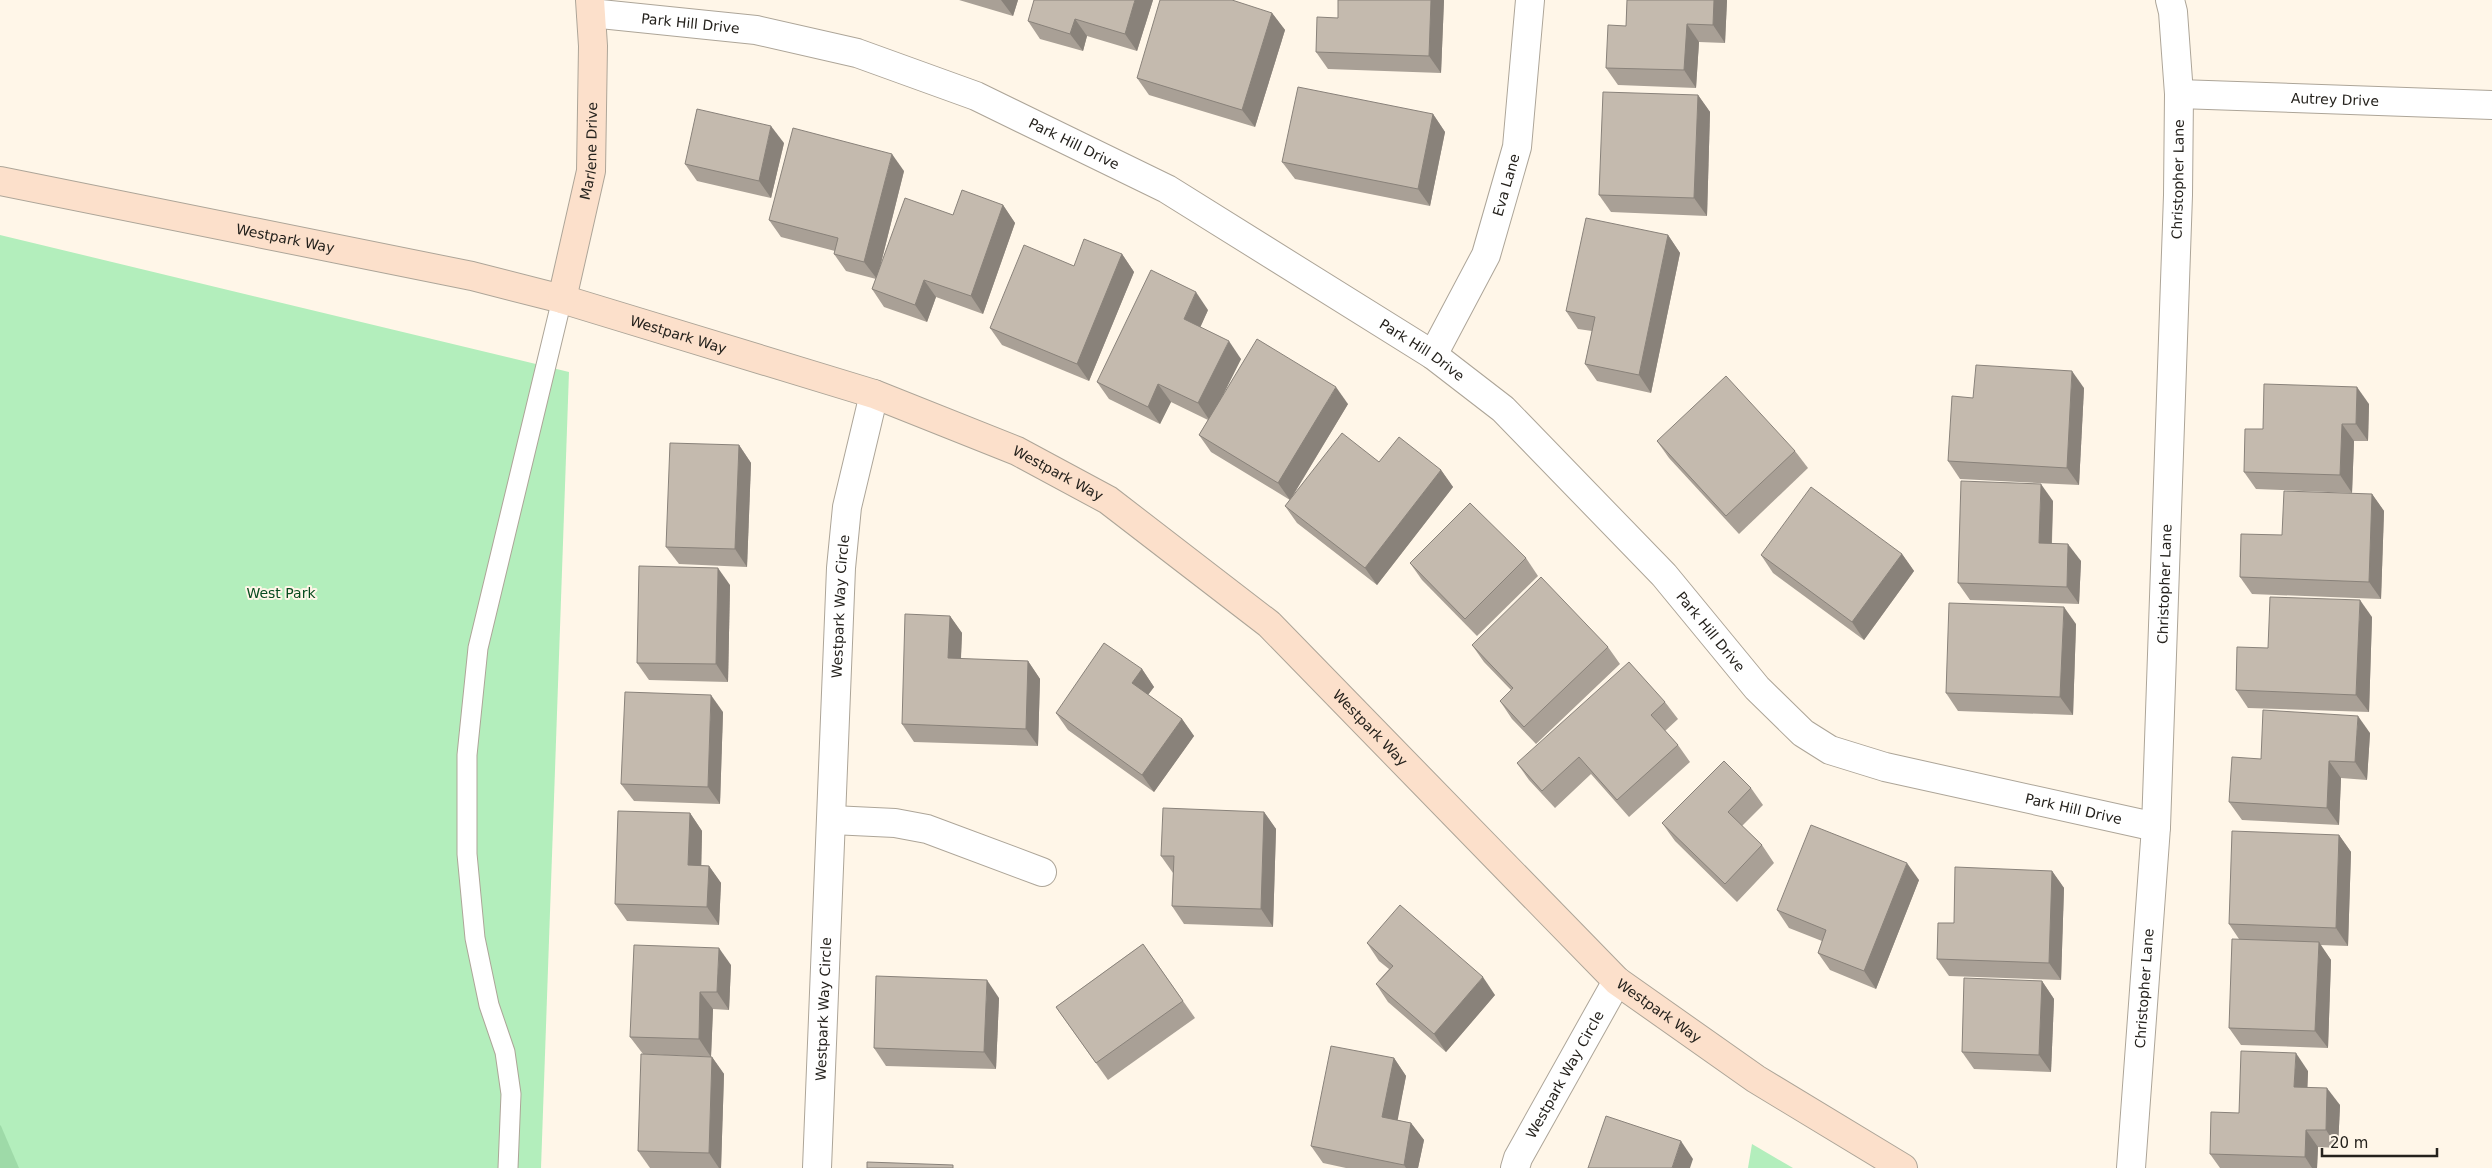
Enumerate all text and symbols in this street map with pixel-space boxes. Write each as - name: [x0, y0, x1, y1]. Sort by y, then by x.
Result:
- street label: Park Hill Drive: [641, 10, 740, 36]
- street label: Autrey Drive: [2291, 90, 2379, 109]
- street label: Marlene Drive: [577, 102, 600, 201]
- street label: Park Hill Drive: [1026, 115, 1122, 173]
- street label: Christopher Lane: [2168, 119, 2187, 240]
- street label: Eva Lane: [1490, 152, 1523, 218]
- street label: Westpark Way: [235, 221, 336, 256]
- street label: Westpark Way: [628, 312, 729, 357]
- street label: Park Hill Drive: [1377, 316, 1468, 384]
- street label: Westpark Way: [1010, 442, 1106, 504]
- street label: Christopher Lane: [2154, 524, 2175, 644]
- street label: Westpark Way Circle: [829, 534, 852, 679]
- park label: West Park: [246, 585, 316, 601]
- street label: Park Hill Drive: [1673, 588, 1748, 675]
- street label: Westpark Way: [1330, 686, 1411, 769]
- street label: Park Hill Drive: [2024, 790, 2124, 827]
- street label: Christopher Lane: [2132, 928, 2157, 1049]
- street label: Westpark Way Circle: [812, 937, 834, 1081]
- street label: Westpark Way: [1614, 975, 1705, 1046]
- street label: Westpark Way Circle: [1523, 1008, 1607, 1141]
- scale bar: [2322, 1126, 2437, 1158]
- text: 20 m: [2330, 1134, 2368, 1152]

